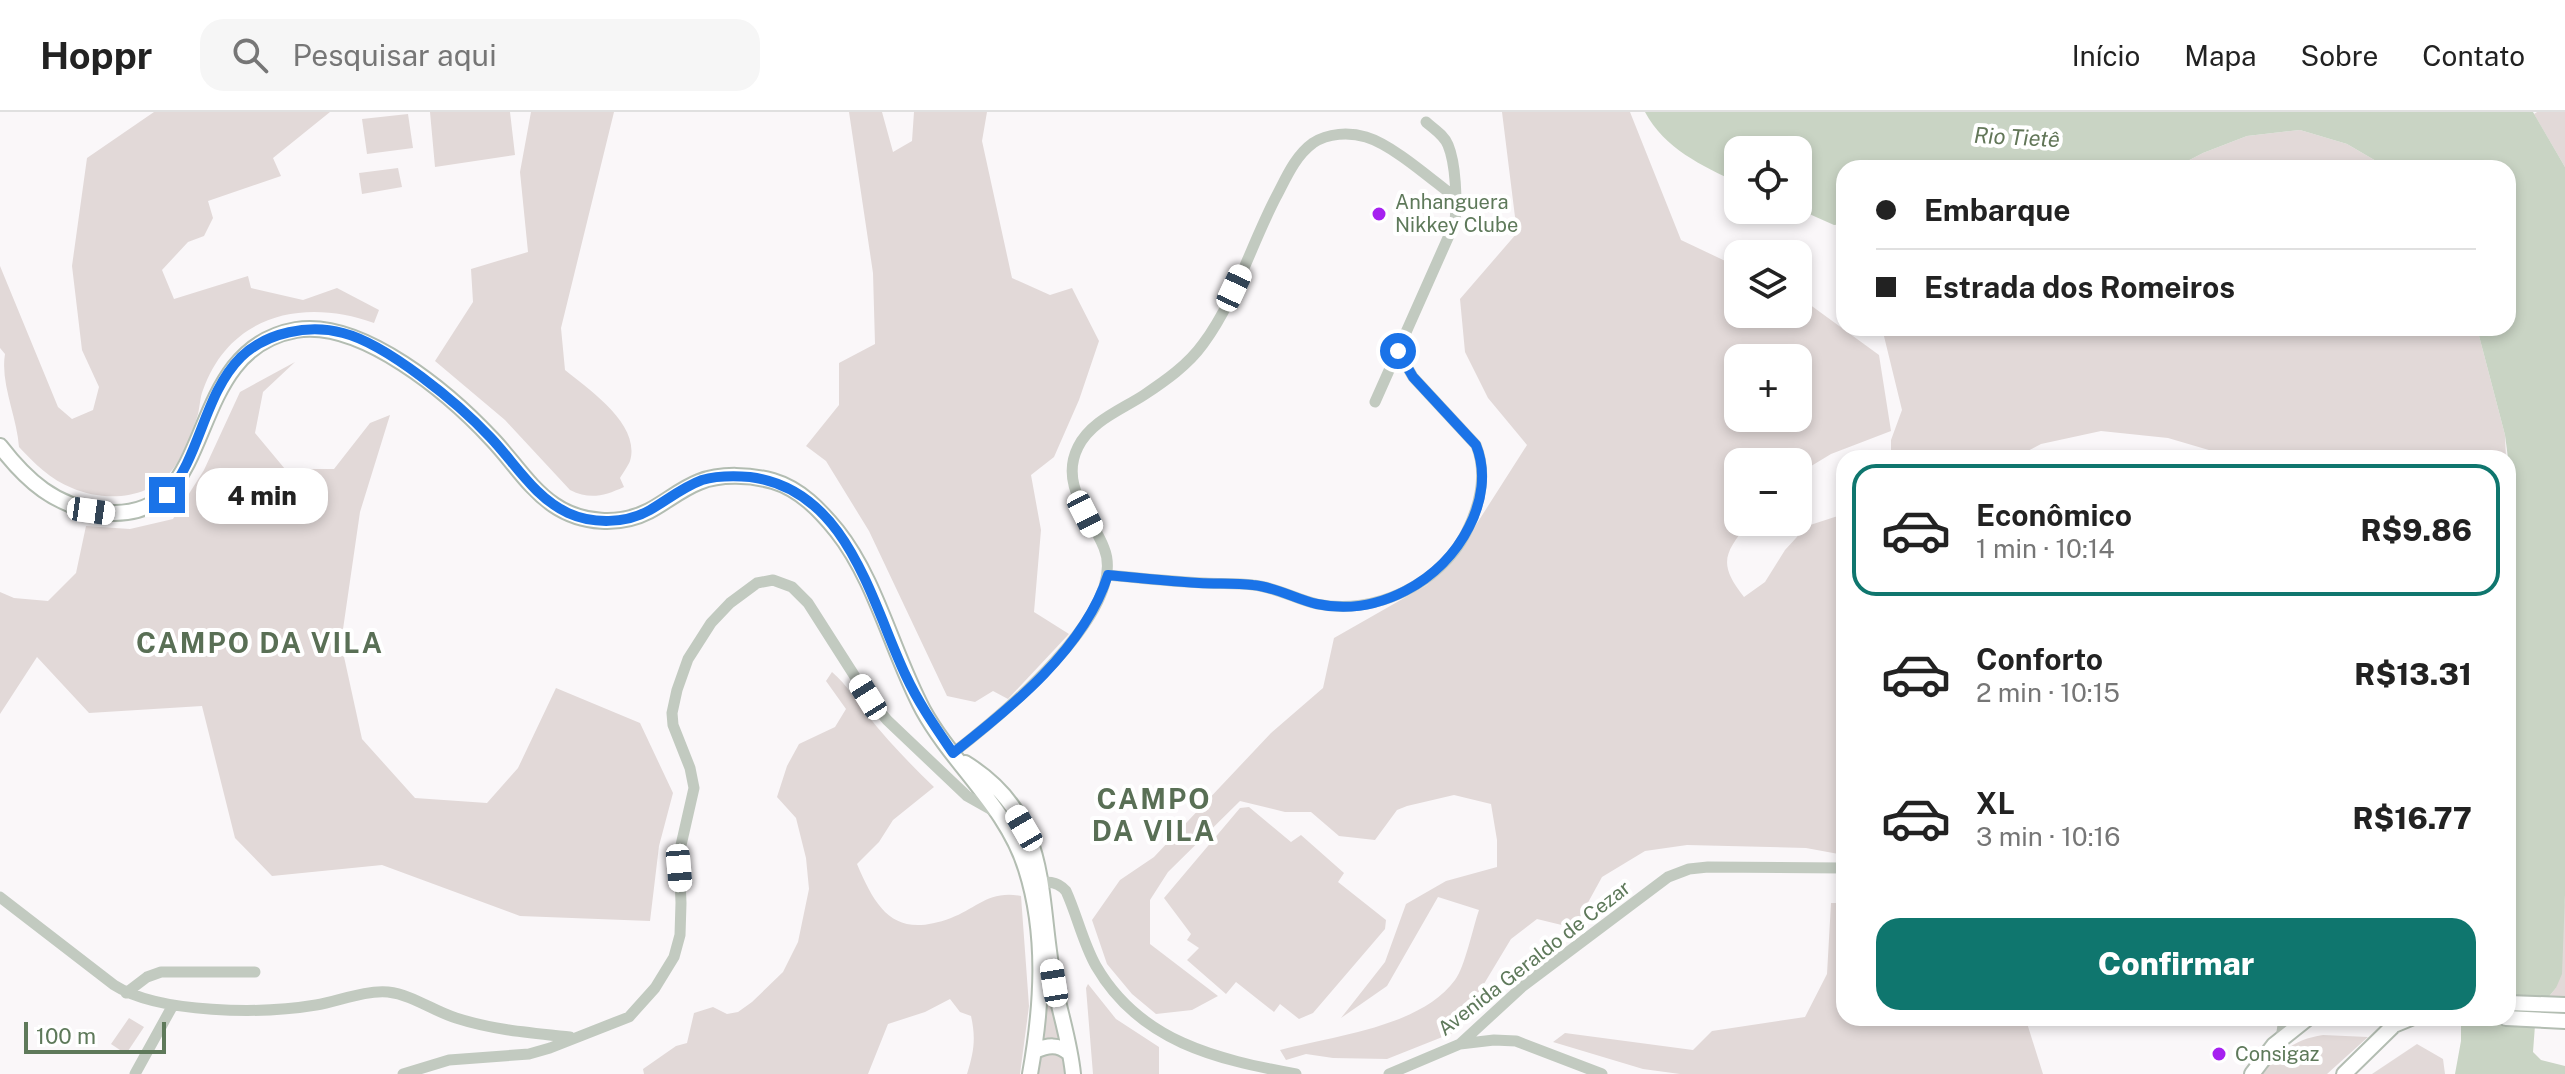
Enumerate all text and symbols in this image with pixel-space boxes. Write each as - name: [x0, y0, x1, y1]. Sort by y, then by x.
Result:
- search box: [200, 19, 760, 91]
- text: Hoppr: [40, 33, 152, 78]
- icon: search: [228, 33, 272, 77]
- text: Pesquisar aqui: [292, 37, 497, 73]
- text: Início: [2072, 39, 2140, 72]
- text: Mapa: [2184, 39, 2256, 72]
- text: Sobre: [2300, 39, 2378, 72]
- text: Contato: [2422, 39, 2525, 72]
- water label: Rio Tietê: [1973, 122, 2061, 152]
- map controls: [1724, 136, 1812, 536]
- button: locate: [1724, 136, 1812, 224]
- place label: Anhanguera Nikkey Clube: [1395, 190, 1518, 237]
- text: Embarque: [1924, 192, 2071, 228]
- marker: Anhanguera Nikkey Clube: [1370, 205, 1388, 223]
- button: layers: [1724, 240, 1812, 328]
- car: [1213, 261, 1255, 315]
- text: Estrada dos Romeiros: [1924, 269, 2235, 305]
- route start: [1380, 333, 1416, 369]
- button: +: [1724, 344, 1812, 432]
- button: −: [1724, 448, 1812, 536]
- callout: 4 min: [195, 467, 327, 523]
- route end: [149, 477, 185, 513]
- text: 4 min: [227, 480, 297, 511]
- car: [1063, 487, 1107, 541]
- icon: car: [1880, 494, 1952, 566]
- car: [66, 496, 116, 526]
- text: Econômico: [1976, 497, 2132, 533]
- text: R$9.86: [2360, 512, 2472, 548]
- text: 1 min · 10:14: [1976, 533, 2115, 564]
- district label: CAMPO DA VILA: [136, 626, 384, 659]
- icon: car: [1880, 638, 1952, 710]
- text: Conforto: [1976, 641, 2103, 677]
- text: R$13.31: [2354, 656, 2472, 692]
- car: [845, 670, 891, 724]
- text: 2 min · 10:15: [1976, 677, 2120, 708]
- district label: CAMPO DA VILA: [1092, 782, 1216, 847]
- icon: car: [1880, 782, 1952, 854]
- text: XL: [1976, 785, 2015, 821]
- text: R$16.77: [2352, 800, 2472, 836]
- car: [1002, 801, 1046, 855]
- text: 3 min · 10:16: [1976, 821, 2120, 852]
- car: [665, 843, 693, 893]
- street label: Avenida Geraldo de Cezar: [1433, 875, 1635, 1041]
- button: Confirmar: [1876, 918, 2476, 1010]
- car: [1038, 957, 1070, 1009]
- scale bar: [24, 1018, 166, 1054]
- text: 100 m: [36, 1023, 96, 1049]
- place label: Consigaz: [2235, 1042, 2319, 1066]
- marker: Consigaz: [2210, 1045, 2228, 1063]

